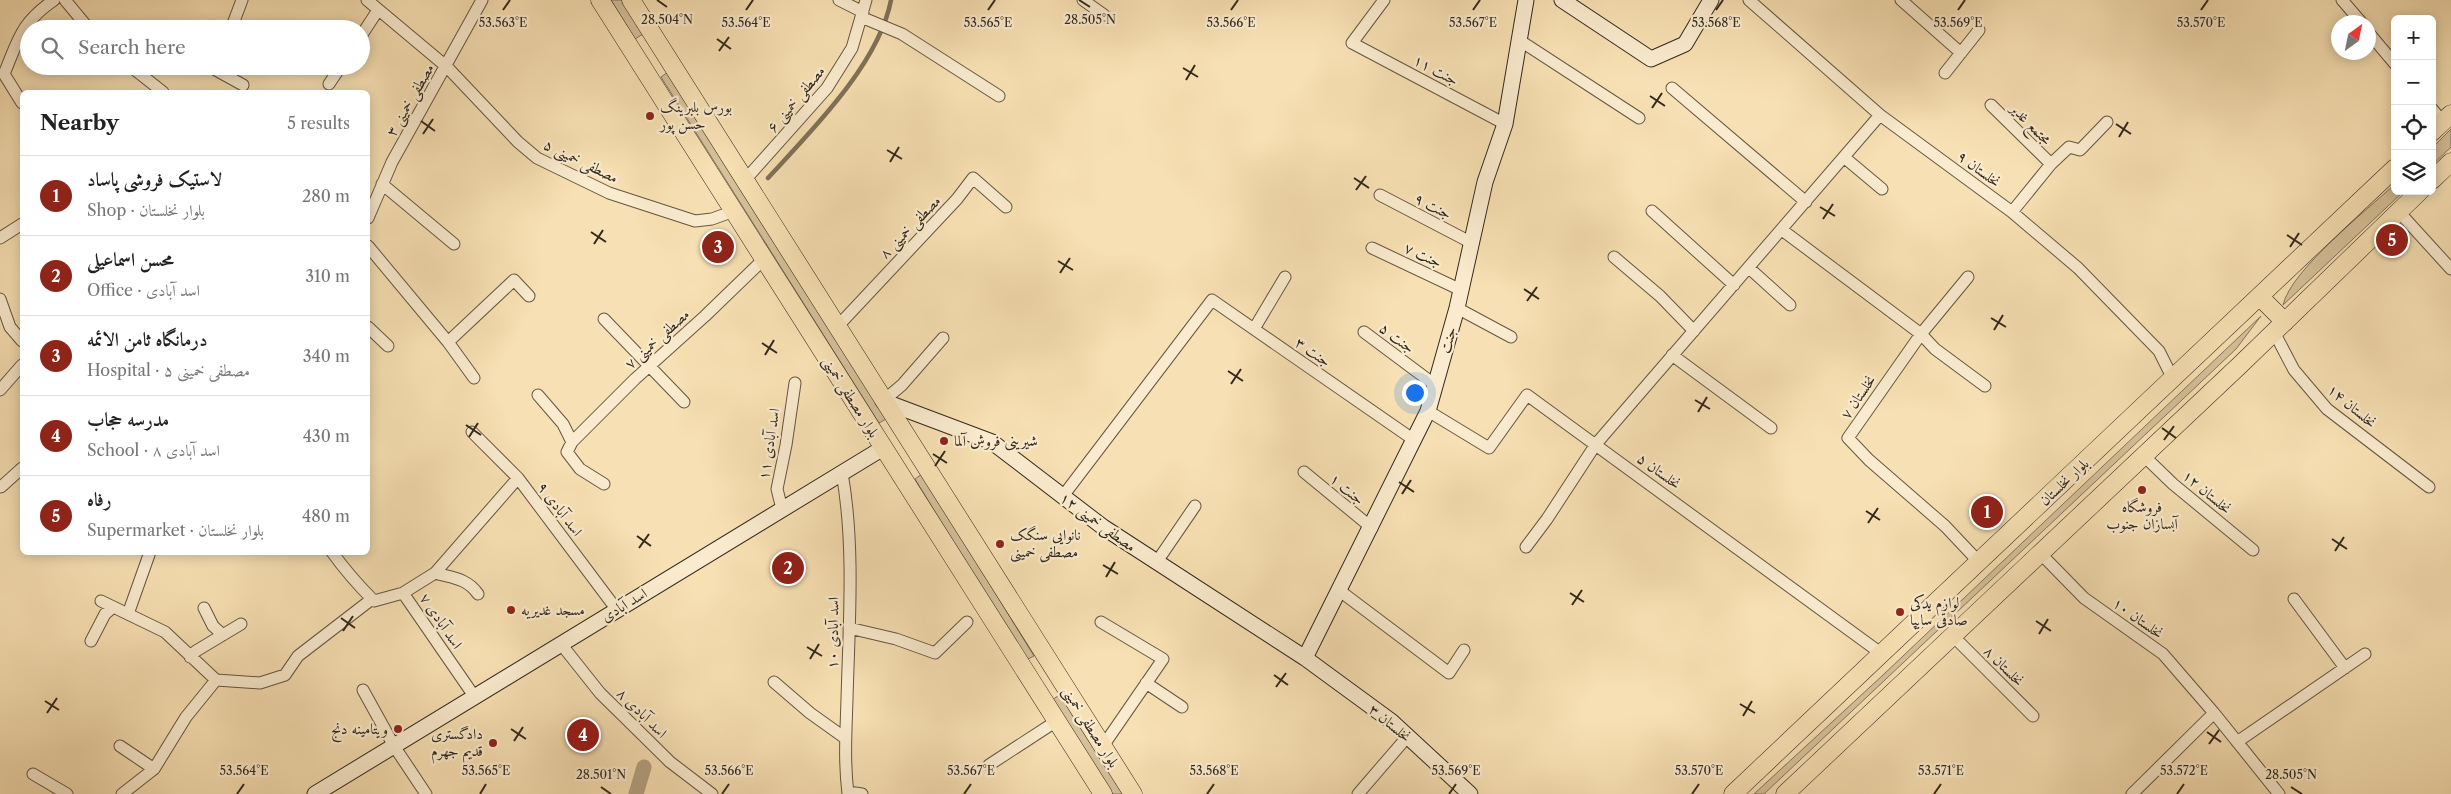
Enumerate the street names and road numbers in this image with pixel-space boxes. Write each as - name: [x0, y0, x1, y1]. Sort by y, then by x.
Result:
- street label: جنت ۱۱: [1410, 50, 1462, 89]
- street label: مصطفی خمینی ۳: [381, 60, 440, 140]
- street label: مصطفی خمینی ۶: [762, 62, 830, 137]
- street label: مجتمع غدیر: [2002, 97, 2056, 152]
- street label: مصطفی خمینی ۵: [540, 134, 622, 189]
- street label: نخلستان ۹: [1954, 146, 2005, 191]
- street label: جنت ۹: [1411, 188, 1455, 223]
- street label: مصطفی خمینی ۸: [875, 191, 946, 264]
- street label: جنت ۷: [1401, 238, 1445, 272]
- street label: مصطفی خمینی ۷: [620, 305, 694, 374]
- street label: جنت ۵: [1376, 318, 1419, 357]
- street label: جنت: [1435, 324, 1460, 355]
- street label: جنت ۳: [1292, 332, 1335, 371]
- street label: بلوار مصطفی خمینی: [817, 352, 884, 442]
- street label: نخلستان ۷: [1836, 371, 1880, 422]
- street label: نخلستان ۱۴: [2324, 380, 2381, 432]
- street label: اسد آبادی ۱۱: [753, 407, 784, 481]
- street label: نخلستان ۵: [1634, 448, 1685, 493]
- street label: بلوار نخلستان: [2035, 454, 2093, 510]
- street label: نخلستان ۱۲: [2179, 466, 2236, 518]
- street label: جنت ۱: [1326, 469, 1369, 509]
- street label: اسد آبادی ۹: [534, 478, 587, 540]
- street label: مصطفی خمینی ۱۲: [1055, 488, 1140, 557]
- street label: اسد آبادی: [597, 583, 650, 626]
- street label: اسد آبادی ۷: [416, 589, 467, 652]
- street label: نخلستان ۱۰: [2109, 593, 2167, 642]
- street label: اسد آبادی ۱۰: [822, 597, 843, 669]
- street label: نخلستان ۸: [1980, 641, 2029, 690]
- street label: بلوار مصطفی خمینی: [1057, 682, 1124, 772]
- street label: اسد آبادی ۸: [613, 684, 671, 742]
- street label: نخلستان ۳: [1365, 699, 1415, 746]

